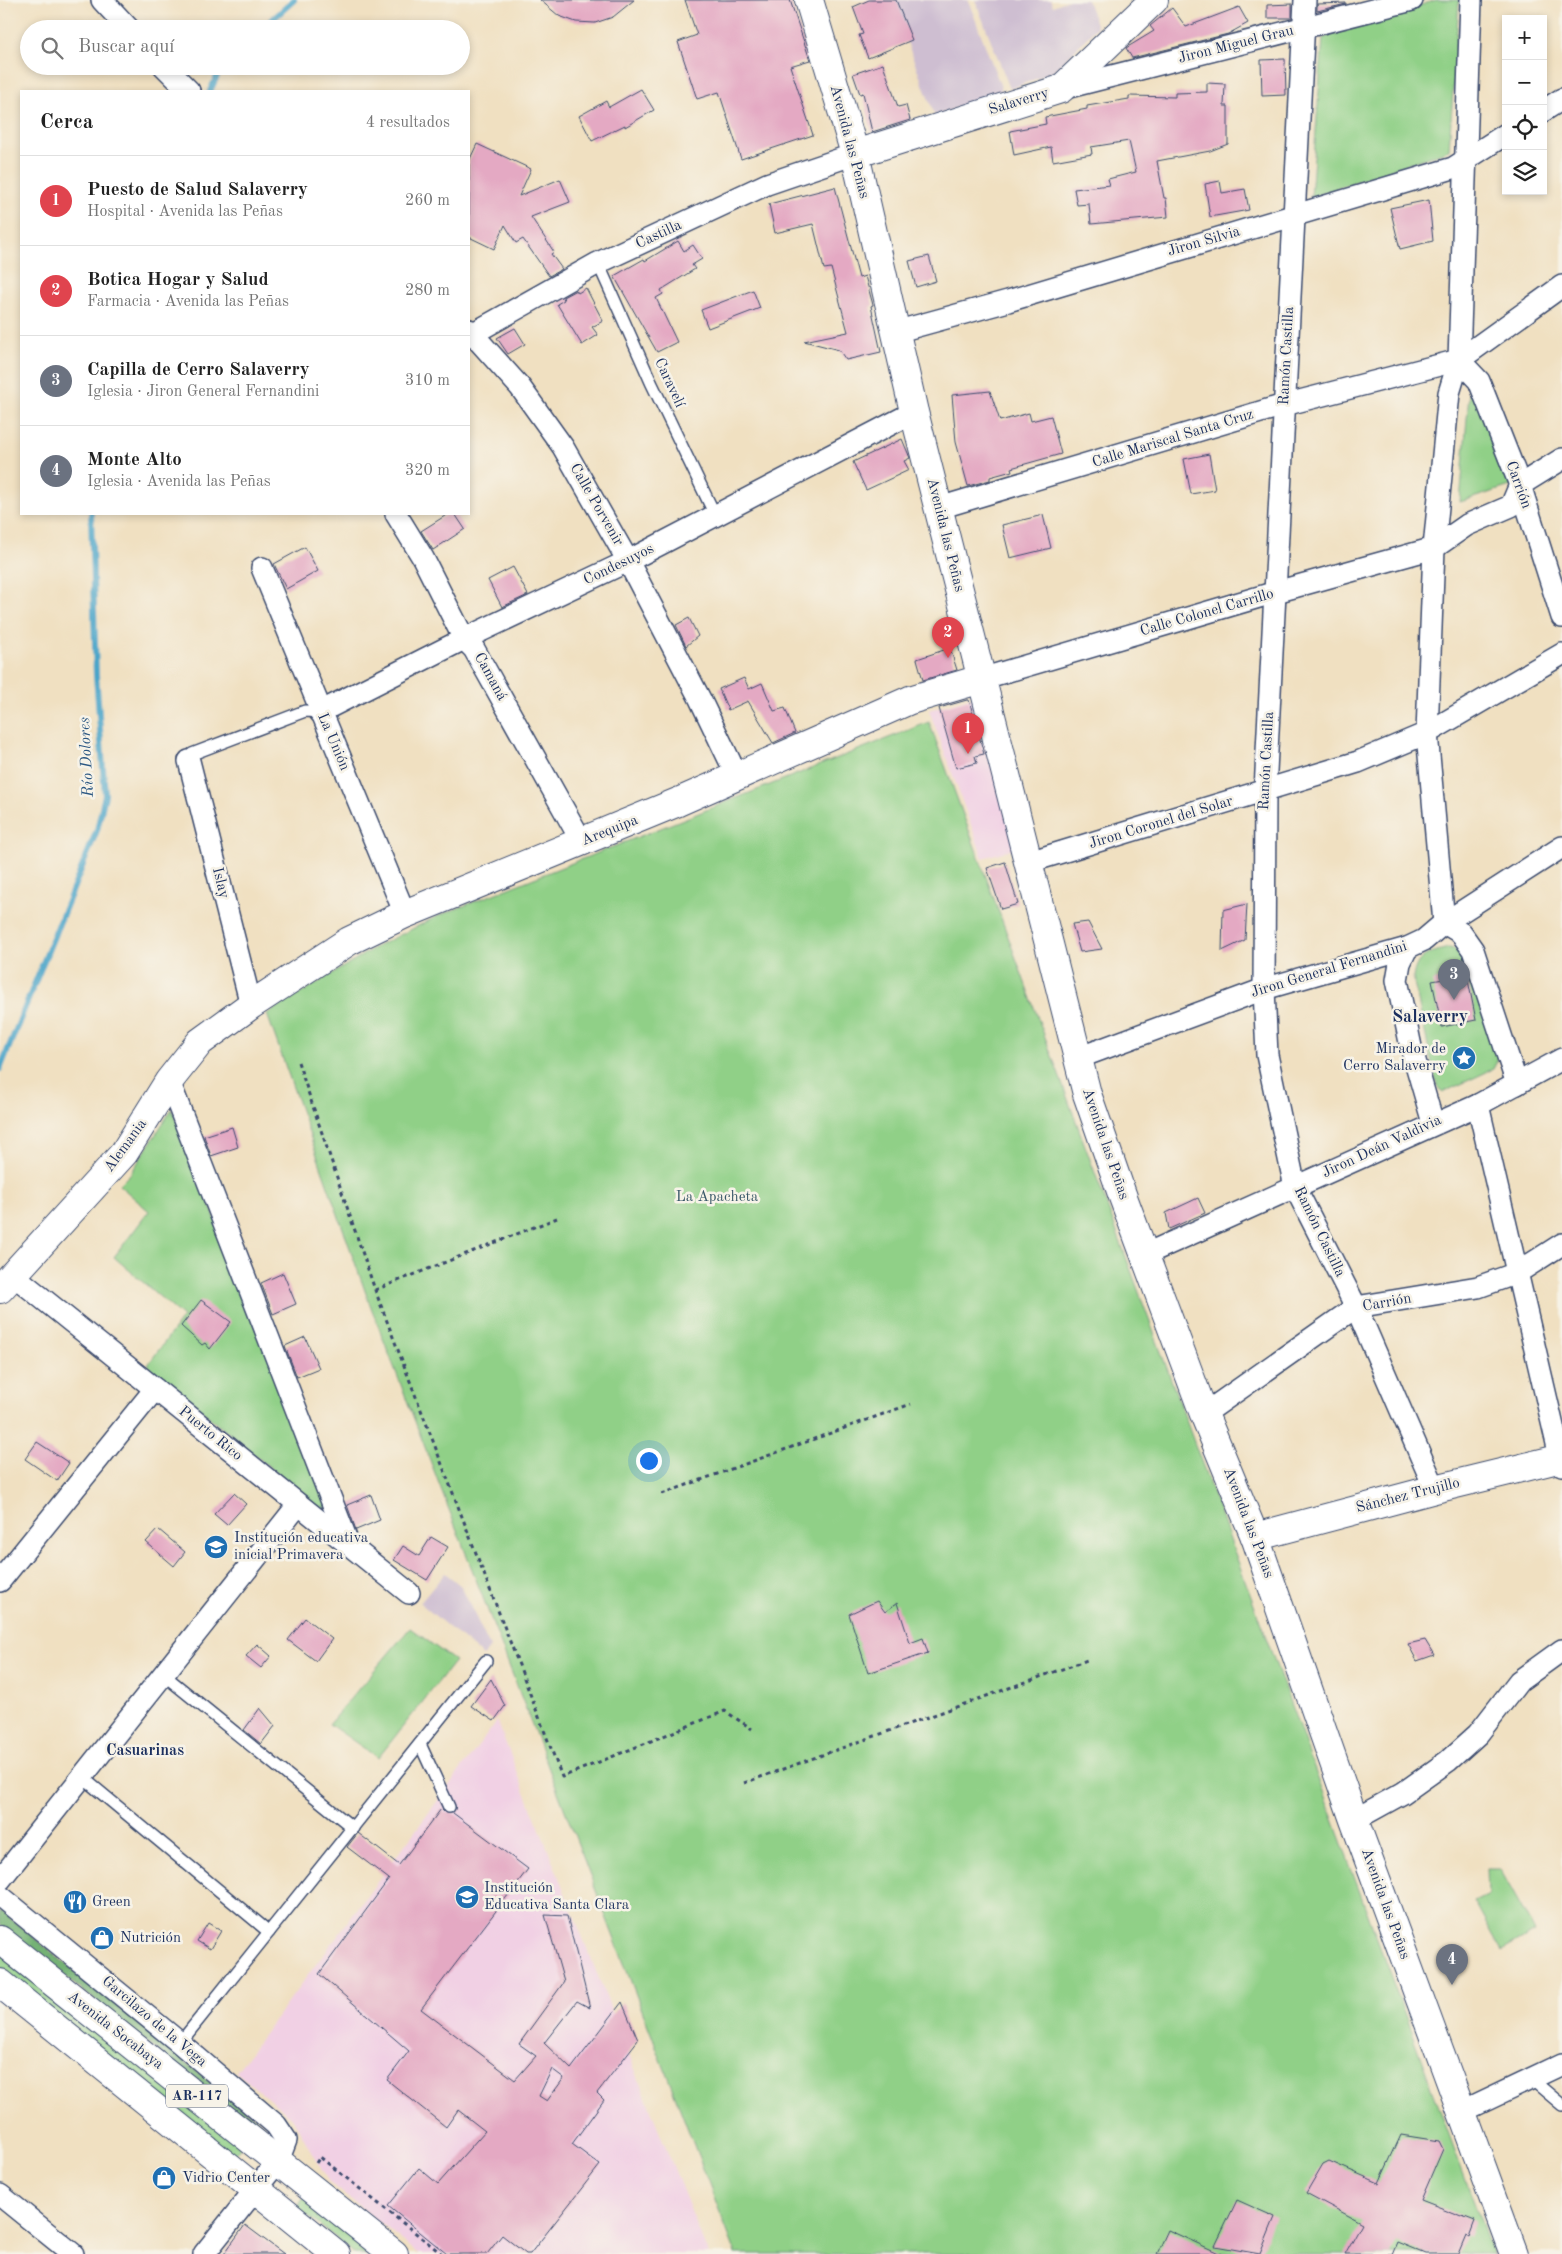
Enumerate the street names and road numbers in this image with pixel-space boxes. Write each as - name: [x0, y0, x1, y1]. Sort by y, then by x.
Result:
- street label: Jiron Miguel Grau: [1177, 23, 1295, 67]
- street label: Avenida las Peñas: [827, 84, 871, 200]
- street label: Salaverry: [987, 86, 1051, 118]
- street label: Castilla: [634, 218, 685, 252]
- street label: Jiron Silvia: [1166, 224, 1243, 260]
- street label: Ramón Castilla: [1277, 306, 1297, 406]
- street label: Caravelí: [651, 356, 687, 411]
- street label: Calle Mariscal Santa Cruz: [1090, 407, 1256, 471]
- street label: Carrión: [1503, 459, 1533, 511]
- street label: Calle Porvenir: [566, 461, 626, 549]
- street label: Avenida las Peñas: [924, 477, 966, 593]
- street label: Condesuyos: [582, 542, 656, 588]
- street label: Calle Colonel Carrillo: [1138, 587, 1276, 639]
- street label: Camaná: [471, 650, 510, 704]
- street label: La Unión: [314, 711, 352, 773]
- street label: Ramón Castilla: [1257, 711, 1277, 811]
- street label: Jiron Coronel del Solar: [1087, 794, 1235, 852]
- street label: Arequipa: [580, 813, 641, 849]
- street label: Islay: [209, 866, 231, 900]
- street label: Jiron General Fernandini: [1249, 939, 1409, 1001]
- street label: Avenida las Peñas: [1079, 1086, 1131, 1202]
- street label: Jiron Deán Valdivia: [1320, 1113, 1444, 1181]
- street label: Alemania: [102, 1116, 150, 1175]
- street label: Ramón Castilla: [1291, 1184, 1348, 1280]
- street label: Carrión: [1361, 1291, 1413, 1315]
- street label: Puerto Rico: [175, 1404, 245, 1464]
- street label: Avenida las Peñas: [1220, 1466, 1276, 1580]
- street label: Sánchez Trujillo: [1355, 1476, 1461, 1516]
- street label: Avenida las Peñas: [1358, 1847, 1412, 1961]
- street label: Garcilazo de la Vega: [99, 1974, 210, 2070]
- street label: Avenida Socabaya: [64, 1989, 166, 2073]
- road number: AR-117: [166, 2084, 228, 2108]

